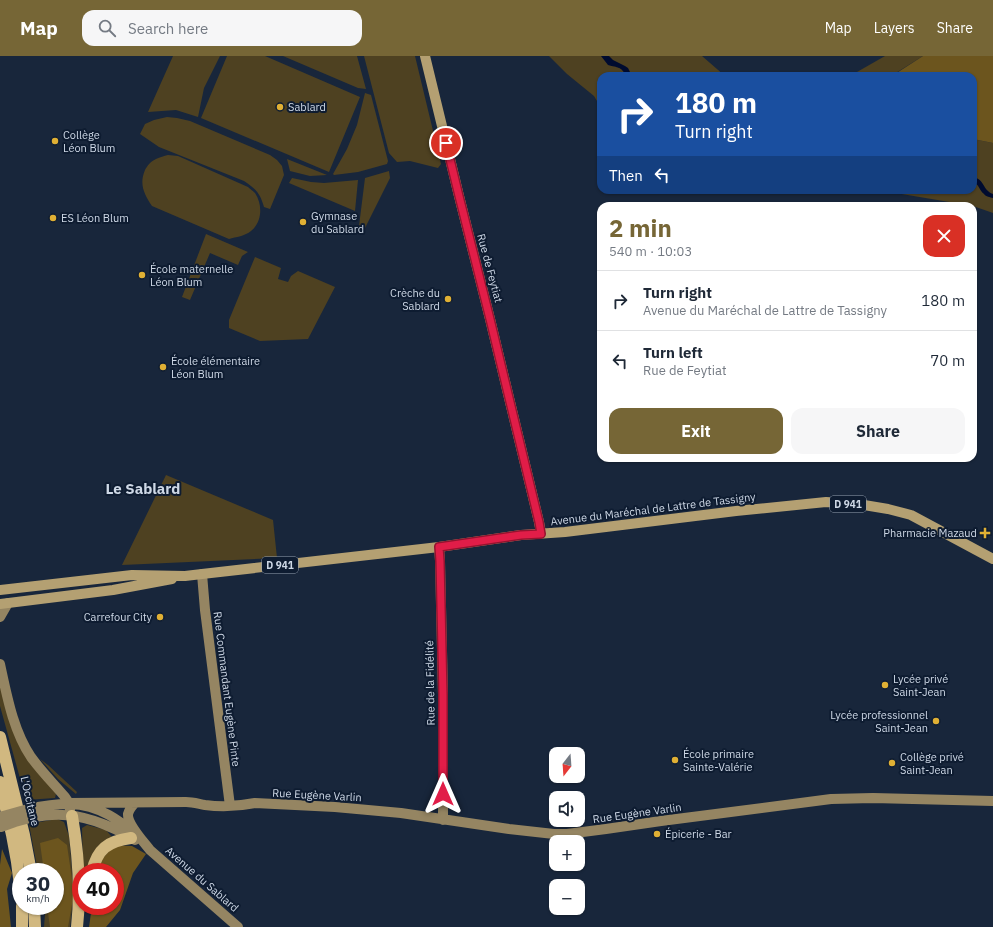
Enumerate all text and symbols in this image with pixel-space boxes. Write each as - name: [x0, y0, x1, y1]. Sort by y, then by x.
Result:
- search box: [82, 10, 362, 46]
- text: Map: [20, 16, 58, 40]
- icon: search: [96, 17, 118, 39]
- text: Search here: [128, 19, 208, 38]
- text: Map: [825, 19, 852, 37]
- text: Layers: [874, 19, 915, 37]
- text: Share: [937, 19, 973, 37]
- text: 180 m: [675, 84, 757, 121]
- icon: right: [609, 88, 661, 140]
- place label: Sablard: [288, 100, 326, 114]
- marker: Sablard: [275, 102, 285, 112]
- text: Turn right: [675, 120, 753, 143]
- pin: [429, 126, 463, 160]
- place label: Collège Léon Blum: [63, 128, 115, 155]
- icon: arrive: [435, 132, 457, 154]
- marker: Collège Léon Blum: [50, 136, 60, 146]
- icon: left: [651, 164, 673, 186]
- text: Then: [609, 166, 643, 185]
- place label: Gymnase du Sablard: [311, 209, 364, 236]
- place label: ES Léon Blum: [61, 211, 129, 225]
- text: 2 min: [609, 212, 672, 244]
- marker: ES Léon Blum: [48, 213, 58, 223]
- button: close: [923, 215, 965, 257]
- marker: Gymnase du Sablard: [298, 217, 308, 227]
- street label: Rue de Feytiat: [474, 232, 506, 304]
- text: 540 m · 10:03: [609, 243, 692, 260]
- place label: École maternelle Léon Blum: [150, 262, 233, 289]
- marker: École maternelle Léon Blum: [137, 270, 147, 280]
- text: Turn right: [643, 283, 712, 302]
- place label: Crèche du Sablard: [390, 286, 440, 313]
- icon: right: [609, 290, 631, 312]
- text: 180 m: [921, 291, 965, 310]
- marker: Crèche du Sablard: [443, 294, 453, 304]
- text: Avenue du Maréchal de Lattre de Tassigny: [643, 302, 887, 319]
- text: Turn left: [643, 343, 703, 362]
- icon: left: [609, 350, 631, 372]
- text: 70 m: [930, 351, 965, 370]
- place label: École élémentaire Léon Blum: [171, 354, 260, 381]
- marker: École élémentaire Léon Blum: [158, 362, 168, 372]
- text: Rue de Feytiat: [643, 362, 726, 379]
- button: Exit: [609, 408, 783, 454]
- button: Share: [791, 408, 965, 454]
- district label: Le Sablard: [106, 479, 181, 498]
- street label: Avenue du Maréchal de Lattre de Tassigny: [550, 489, 757, 529]
- road number: D 941: [830, 496, 866, 512]
- place label: Pharmacie Mazaud: [883, 526, 977, 540]
- marker: Pharmacie Mazaud: [980, 528, 990, 538]
- road number: D 941: [262, 557, 298, 573]
- place label: Carrefour City: [84, 610, 152, 624]
- street label: Rue Commandant Eugène Pinte: [211, 611, 243, 767]
- marker: Carrefour City: [155, 612, 165, 622]
- street label: Rue de la Fidélité: [422, 640, 438, 726]
- place label: Lycée privé Saint-Jean: [893, 672, 948, 699]
- marker: Lycée privé Saint-Jean: [880, 680, 890, 690]
- place label: Lycée professionnel Saint-Jean: [830, 708, 928, 735]
- marker: Lycée professionnel Saint-Jean: [931, 716, 941, 726]
- north arrow: [549, 747, 585, 783]
- map controls: [549, 747, 585, 915]
- place label: École primaire Sainte-Valérie: [683, 747, 754, 774]
- place label: Collège privé Saint-Jean: [900, 750, 964, 777]
- marker: École primaire Sainte-Valérie: [670, 755, 680, 765]
- marker: Collège privé Saint-Jean: [887, 758, 897, 768]
- position arrow: [422, 773, 464, 815]
- street label: L'Occitane: [17, 775, 43, 827]
- street label: Rue Eugène Varlin: [272, 786, 362, 804]
- button: sound: [549, 791, 585, 827]
- street label: Rue Eugène Varlin: [592, 800, 682, 826]
- place label: Épicerie - Bar: [665, 827, 732, 841]
- marker: Épicerie - Bar: [652, 829, 662, 839]
- button: +: [549, 835, 585, 871]
- street label: Avenue du Sablard: [163, 843, 241, 915]
- speed limit sign: 40: [72, 863, 124, 915]
- text: 30: [26, 870, 50, 897]
- button: −: [549, 879, 585, 915]
- text: km/h: [26, 892, 50, 905]

